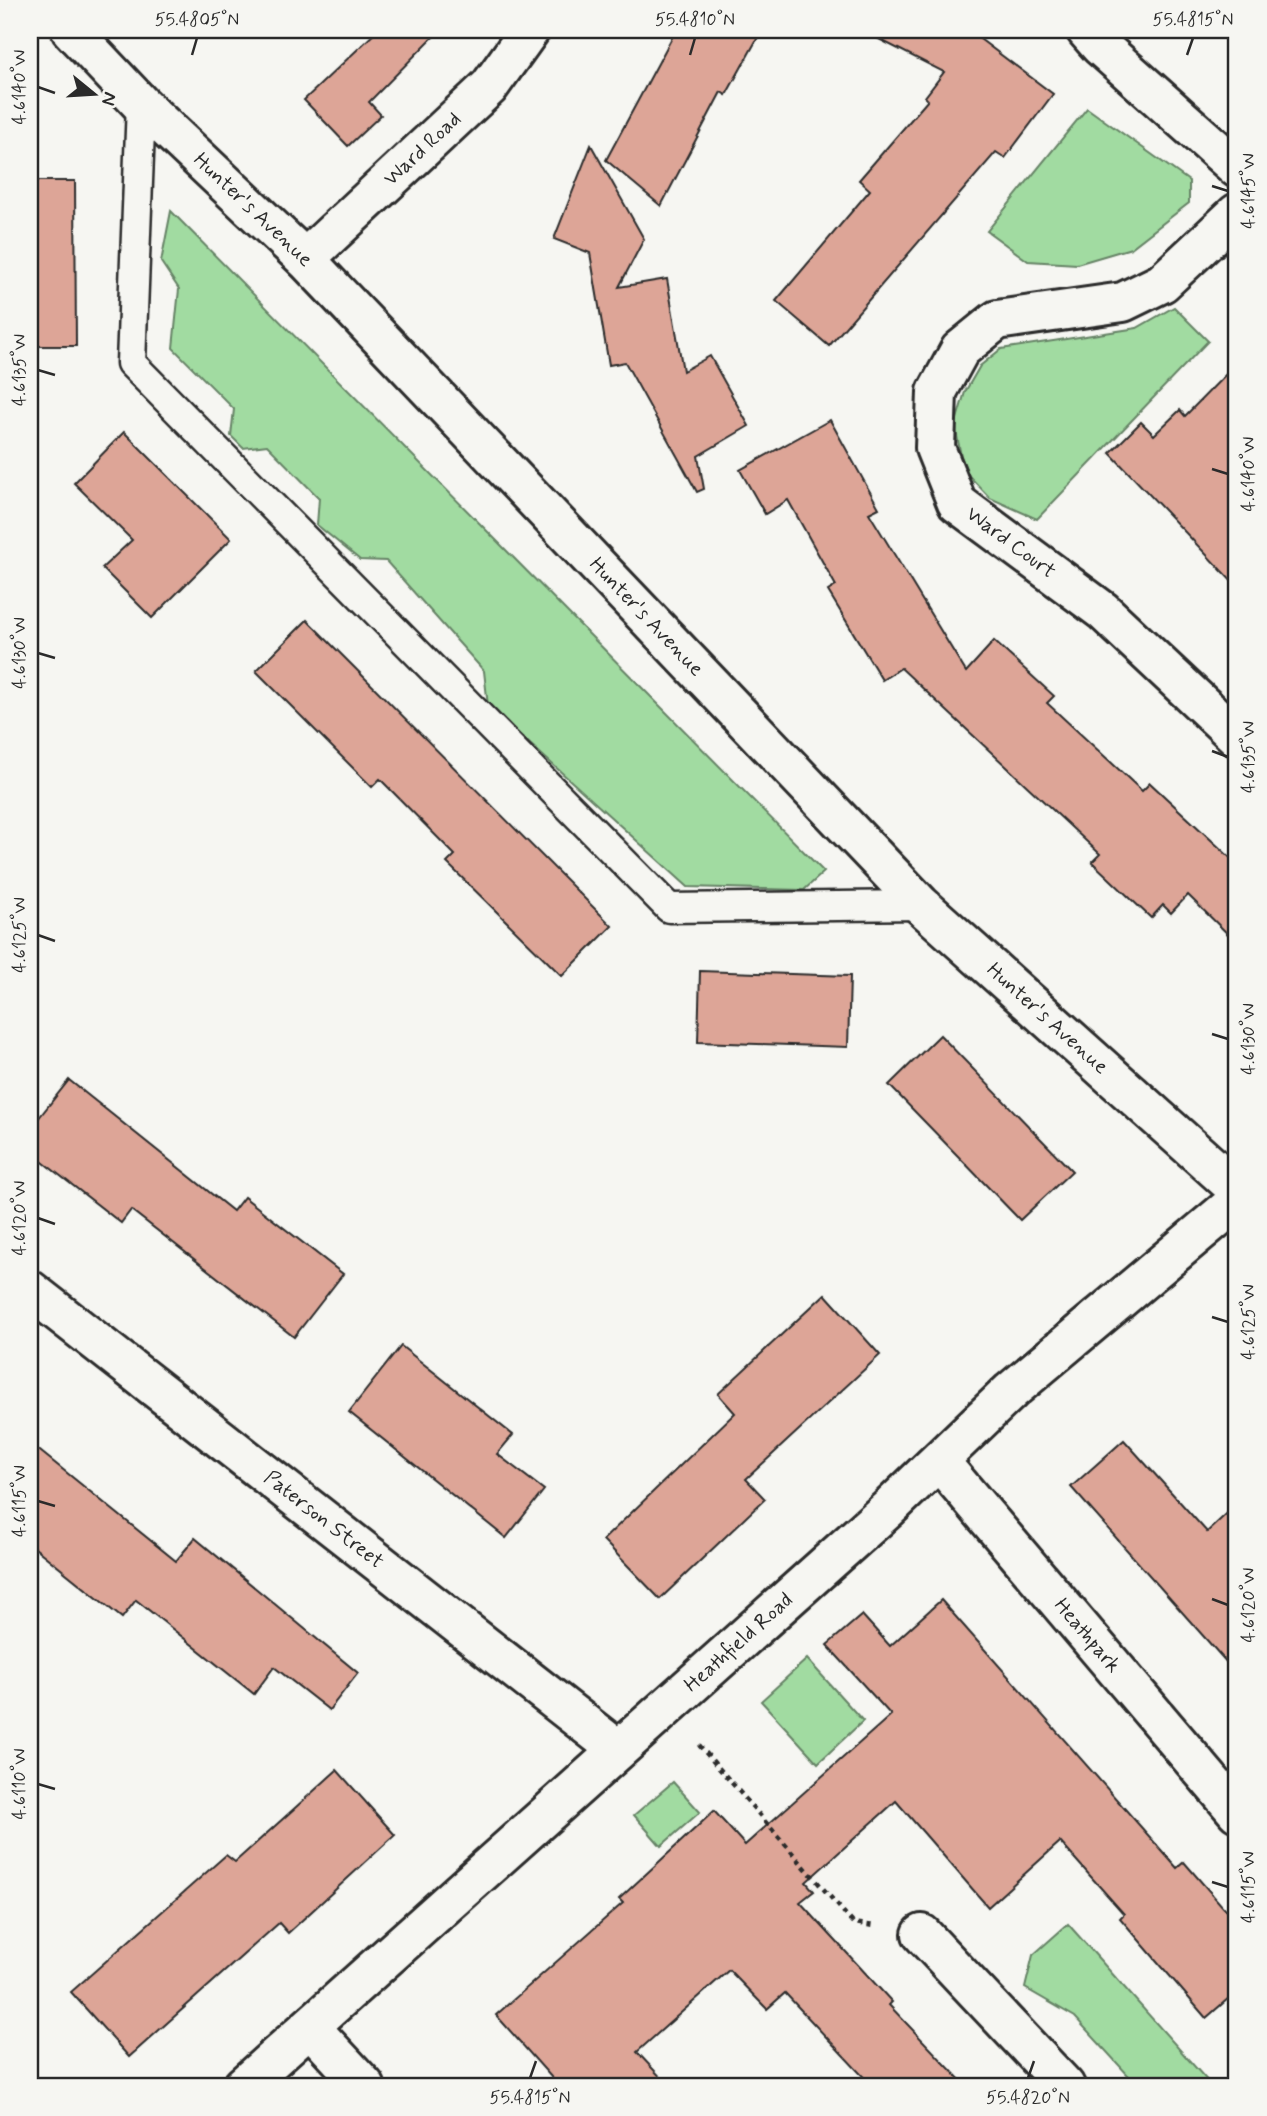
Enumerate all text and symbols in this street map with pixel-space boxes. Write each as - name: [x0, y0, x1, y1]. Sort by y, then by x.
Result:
- text: 55.4805°N: [155, 8, 239, 32]
- text: 55.4810°N: [655, 8, 735, 32]
- text: 55.4815°N: [1153, 8, 1233, 32]
- text: 4.6140°W: [8, 50, 32, 124]
- north arrow: [60, 60, 130, 130]
- text: N: [95, 89, 123, 109]
- street label: Ward Road: [378, 106, 468, 192]
- street label: Hunter's Avenue: [187, 147, 319, 273]
- text: 4.6145°W: [1237, 153, 1261, 229]
- text: 4.6135°W: [8, 334, 32, 406]
- text: 4.6140°W: [1237, 437, 1261, 511]
- street label: Ward Court: [960, 500, 1062, 585]
- street label: Hunter's Avenue: [583, 551, 710, 683]
- text: 4.6130°W: [8, 617, 32, 689]
- text: 4.6135°W: [1237, 721, 1261, 793]
- text: 4.6125°W: [8, 897, 32, 973]
- street label: Hunter's Avenue: [980, 956, 1114, 1081]
- text: 4.6130°W: [1237, 1003, 1261, 1075]
- text: 4.6120°W: [8, 1181, 32, 1255]
- text: 4.6125°W: [1237, 1284, 1261, 1360]
- street label: Paterson Street: [258, 1464, 390, 1576]
- text: 4.6115°W: [8, 1465, 32, 1537]
- text: 4.6120°W: [1237, 1568, 1261, 1642]
- street label: Heathfield Road: [678, 1586, 799, 1699]
- street label: Heathpark: [1047, 1592, 1127, 1679]
- text: 4.6110°W: [8, 1748, 32, 1820]
- text: 4.6115°W: [1237, 1851, 1261, 1923]
- text: 55.4815°N: [490, 2086, 570, 2110]
- text: 55.4820°N: [986, 2086, 1070, 2110]

